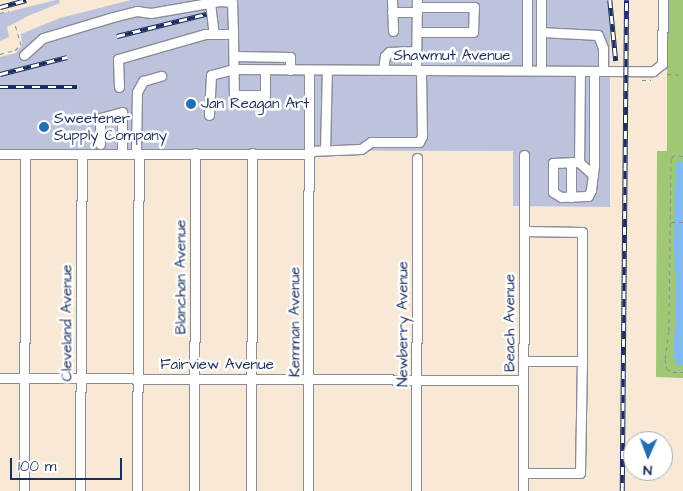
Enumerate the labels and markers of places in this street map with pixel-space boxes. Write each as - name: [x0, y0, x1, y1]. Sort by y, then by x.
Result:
- place label: Jan Reagan Art: [201, 95, 309, 113]
- marker: Jan Reagan Art: [185, 98, 197, 110]
- place label: Sweetener Supply Company: [54, 109, 167, 144]
- marker: Sweetener Supply Company: [38, 121, 50, 133]

